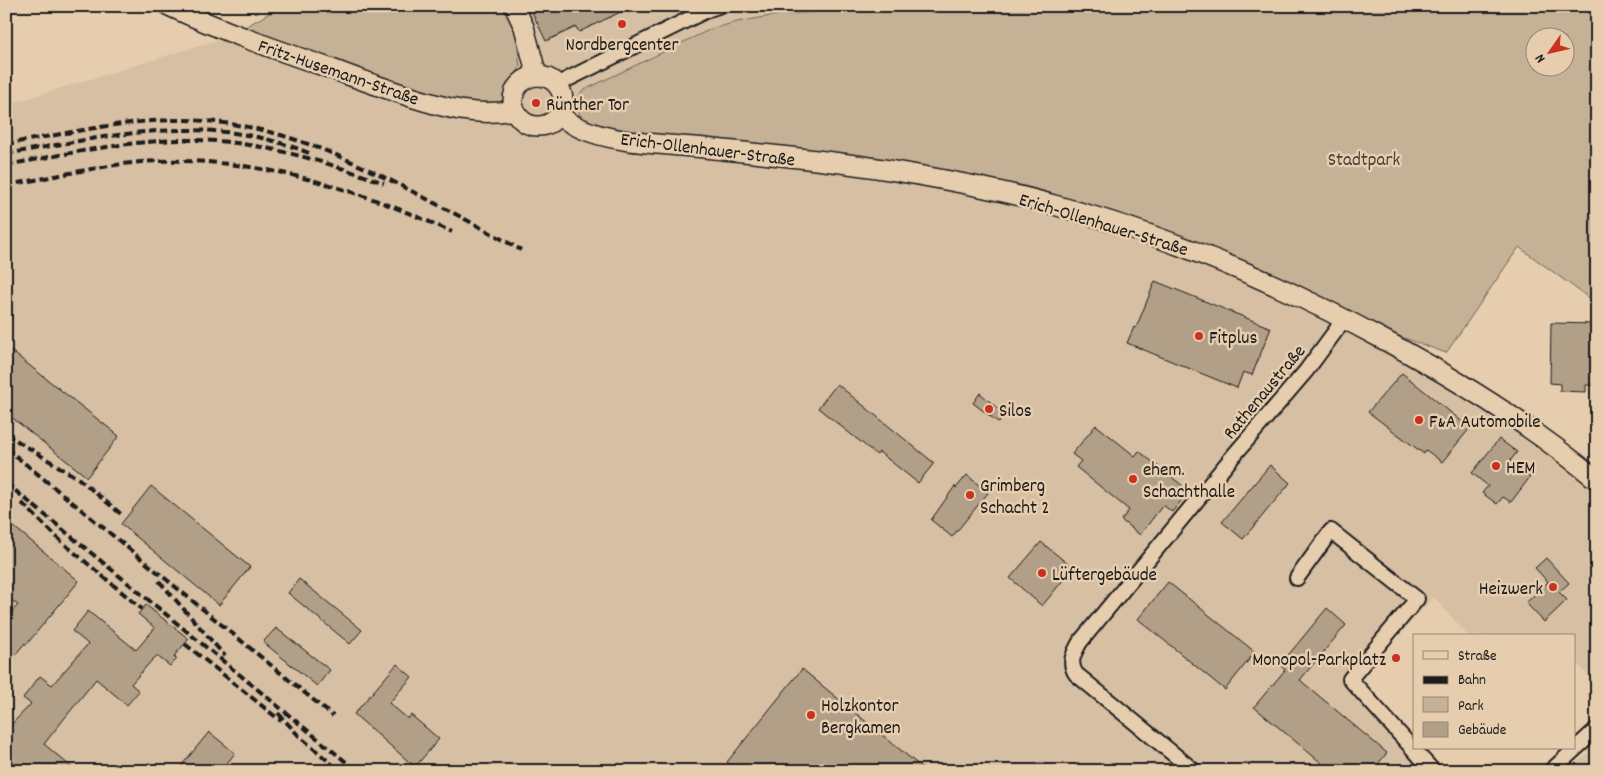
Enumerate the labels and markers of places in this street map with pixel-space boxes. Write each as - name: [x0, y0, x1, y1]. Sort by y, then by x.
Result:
- marker: Nordbergcenter: [616, 18, 628, 30]
- place label: Nordbergcenter: [566, 33, 678, 60]
- place label: Rünther Tor: [546, 93, 629, 120]
- marker: Rünther Tor: [530, 97, 542, 109]
- place label: Fitplus: [1209, 326, 1257, 353]
- marker: Fitplus: [1193, 330, 1205, 342]
- place label: Silos: [999, 399, 1032, 426]
- marker: Silos: [983, 403, 995, 415]
- place label: F&A Automobile: [1429, 410, 1541, 437]
- marker: F&A Automobile: [1413, 414, 1425, 426]
- place label: HEM: [1506, 456, 1536, 483]
- place label: ehem. Schachthalle: [1143, 458, 1235, 507]
- marker: HEM: [1490, 460, 1502, 472]
- marker: ehem. Schachthalle: [1127, 473, 1139, 485]
- place label: Grimberg Schacht 2: [980, 474, 1050, 523]
- marker: Grimberg Schacht 2: [964, 489, 976, 501]
- place label: Lüftergebäude: [1052, 563, 1157, 590]
- marker: Lüftergebäude: [1036, 567, 1048, 579]
- place label: Heizwerk: [1479, 577, 1543, 604]
- marker: Heizwerk: [1547, 581, 1559, 593]
- place label: Monopol-Parkplatz: [1252, 648, 1386, 675]
- marker: Monopol-Parkplatz: [1390, 652, 1402, 664]
- place label: Holzkontor Bergkamen: [821, 694, 901, 743]
- marker: Holzkontor Bergkamen: [805, 709, 817, 721]

